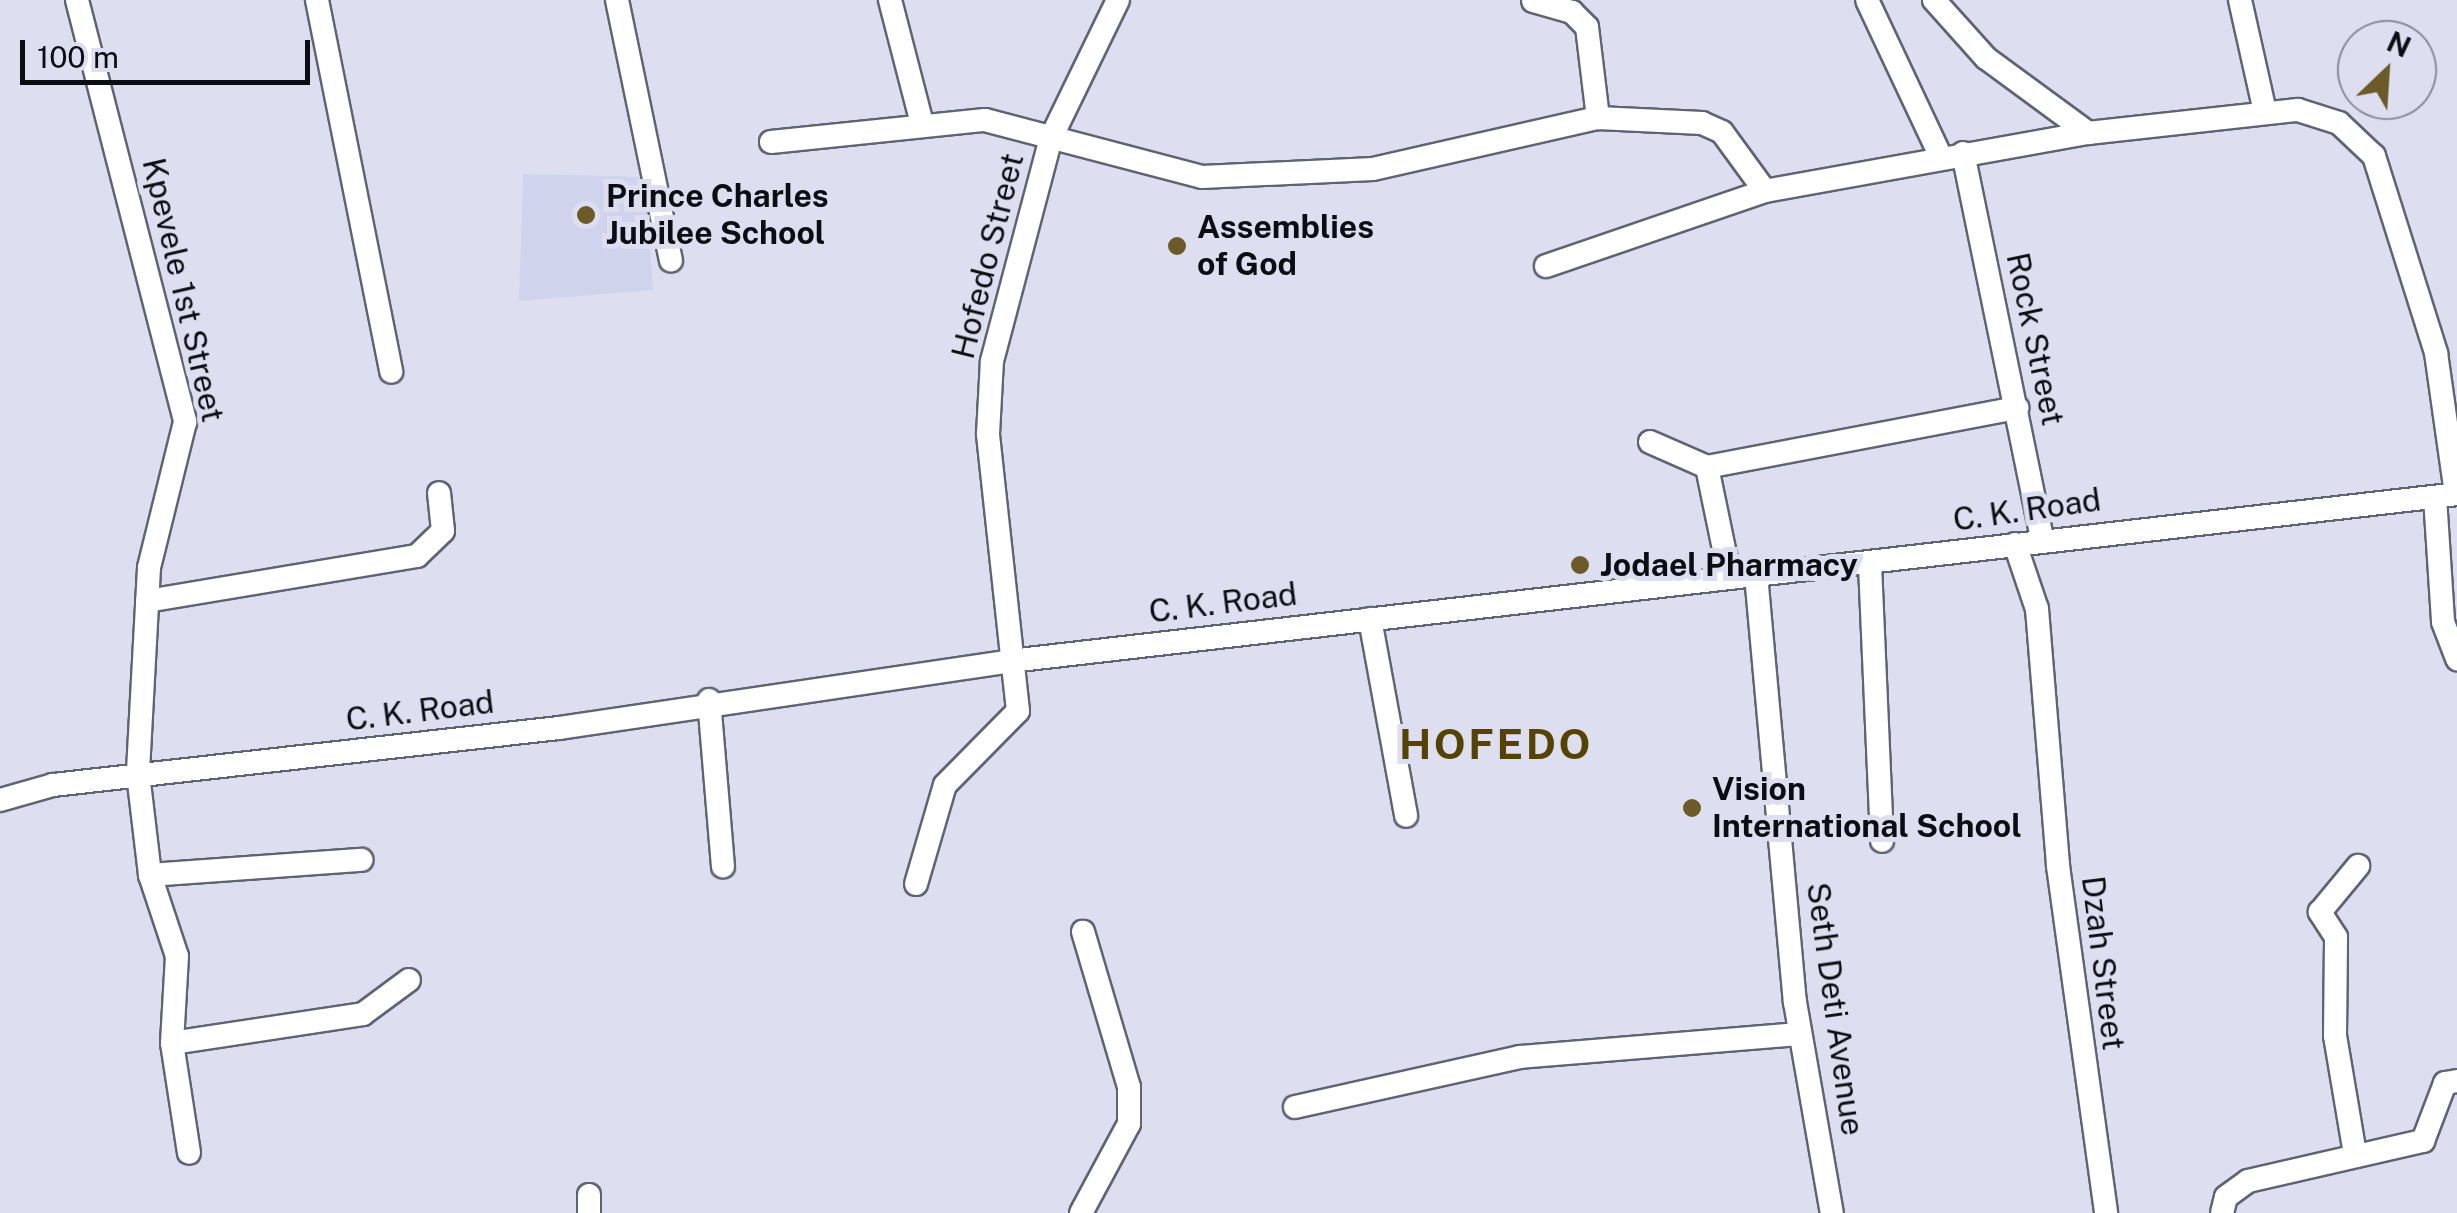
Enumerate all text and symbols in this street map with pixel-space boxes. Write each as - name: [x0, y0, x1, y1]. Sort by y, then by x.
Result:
- scale bar: [25, 20, 315, 82]
- north arrow: [2337, 20, 2437, 120]
- text: N: [2382, 25, 2416, 64]
- text: 100 m: [37, 39, 119, 75]
- street label: Hofedo Street: [944, 149, 1032, 363]
- street label: Kpevele 1st Street: [134, 154, 232, 426]
- place label: Prince Charles Jubilee School: [606, 178, 829, 253]
- marker: Prince Charles Jubilee School: [575, 204, 597, 226]
- place label: Assemblies of God: [1197, 209, 1374, 284]
- marker: Assemblies of God: [1166, 235, 1188, 257]
- street label: Rock Street: [1998, 249, 2072, 429]
- street label: C. K. Road: [1950, 481, 2104, 539]
- place label: Jodael Pharmacy: [1600, 546, 1858, 584]
- marker: Jodael Pharmacy: [1569, 554, 1591, 576]
- street label: C. K. Road: [1147, 575, 1299, 631]
- street label: C. K. Road: [344, 683, 496, 739]
- district label: HOFEDO: [1399, 719, 1593, 769]
- place label: Vision International School: [1712, 771, 2022, 846]
- marker: Vision International School: [1681, 797, 1703, 819]
- street label: Dzah Street: [2073, 874, 2133, 1052]
- street label: Seth Deti Avenue: [1798, 880, 1872, 1138]

